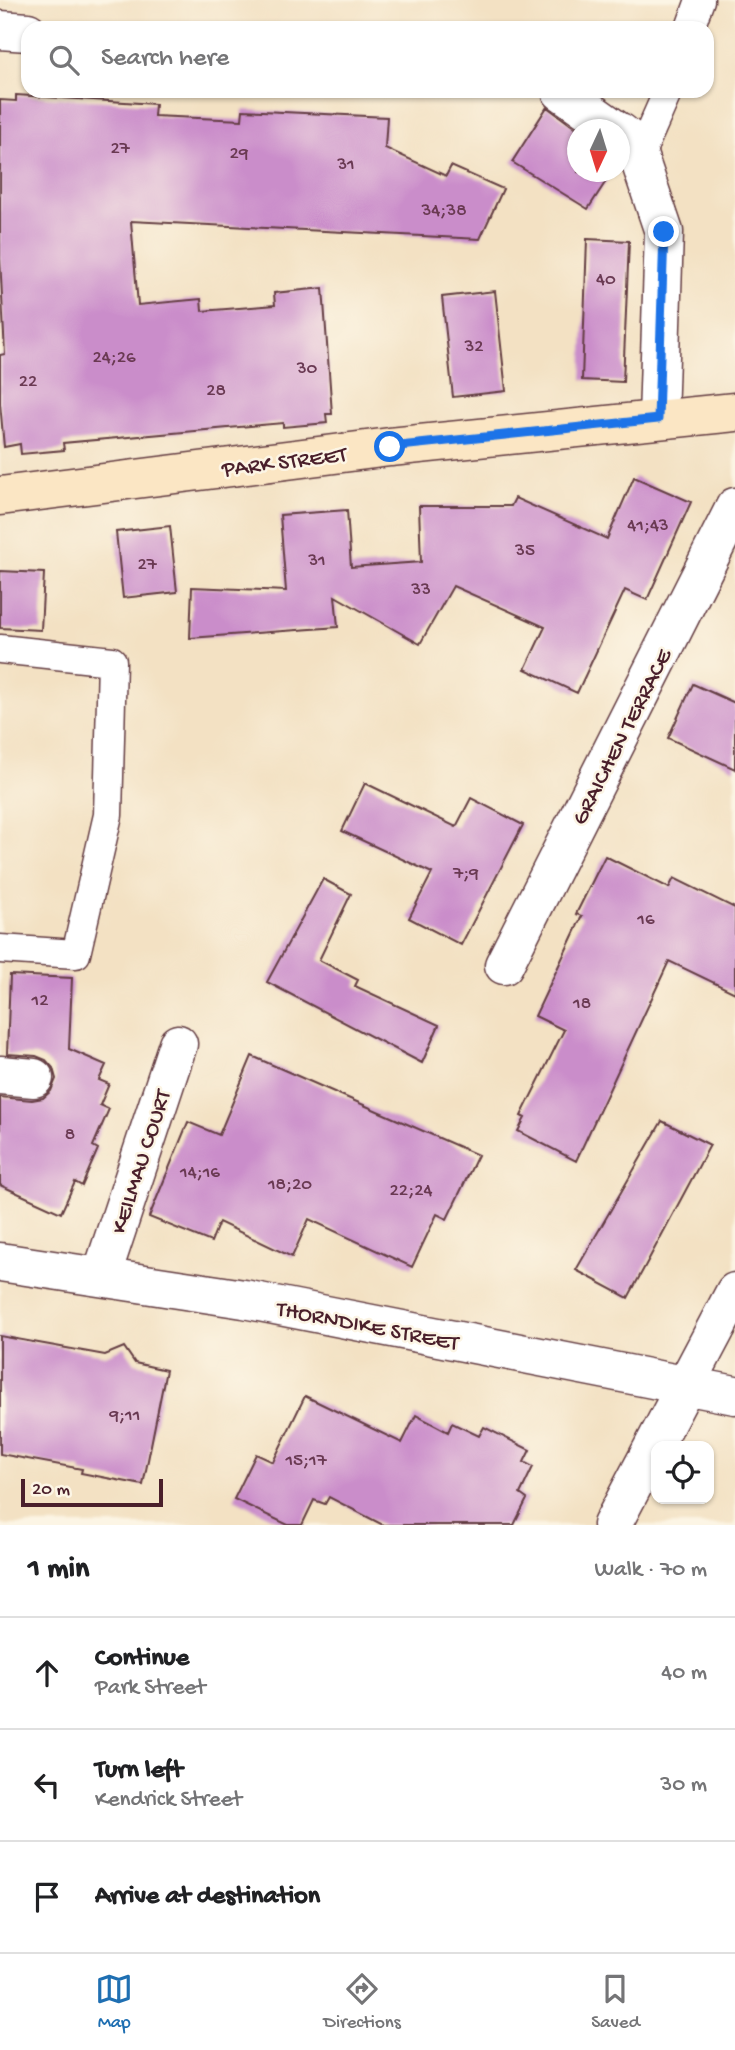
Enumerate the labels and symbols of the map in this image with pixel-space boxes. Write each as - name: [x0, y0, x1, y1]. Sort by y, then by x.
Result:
- north arrow: [567, 119, 630, 182]
- house number: 27: [110, 138, 131, 161]
- house number: 29: [230, 143, 249, 166]
- house number: 31: [336, 154, 355, 177]
- house number: 34;38: [420, 200, 467, 223]
- route end: [648, 216, 679, 247]
- house number: 40: [596, 269, 616, 292]
- house number: 32: [463, 336, 484, 359]
- house number: 24;26: [92, 347, 136, 370]
- house number: 30: [296, 358, 318, 381]
- house number: 22: [19, 371, 37, 394]
- house number: 28: [206, 380, 226, 403]
- route start: [374, 431, 405, 462]
- street label: PARK STREET: [219, 442, 349, 485]
- house number: 41;43: [627, 515, 669, 538]
- house number: 35: [514, 540, 535, 563]
- house number: 31: [307, 550, 326, 573]
- house number: 27: [137, 554, 158, 577]
- house number: 33: [410, 579, 431, 602]
- street label: GRAICHEN TERRACE: [567, 644, 680, 830]
- house number: 7;9: [452, 863, 479, 886]
- house number: 16: [636, 909, 655, 932]
- house number: 12: [31, 990, 49, 1013]
- house number: 18: [572, 993, 591, 1016]
- street label: KEILMAU COURT: [106, 1086, 179, 1237]
- house number: 8: [65, 1124, 75, 1147]
- house number: 14;16: [179, 1162, 220, 1185]
- house number: 18;20: [267, 1174, 312, 1197]
- house number: 22;24: [390, 1180, 432, 1203]
- street label: THORNDIKE STREET: [272, 1296, 462, 1359]
- house number: 9;11: [109, 1405, 140, 1428]
- house number: 15;17: [284, 1450, 328, 1473]
- scale bar: [21, 1476, 163, 1508]

